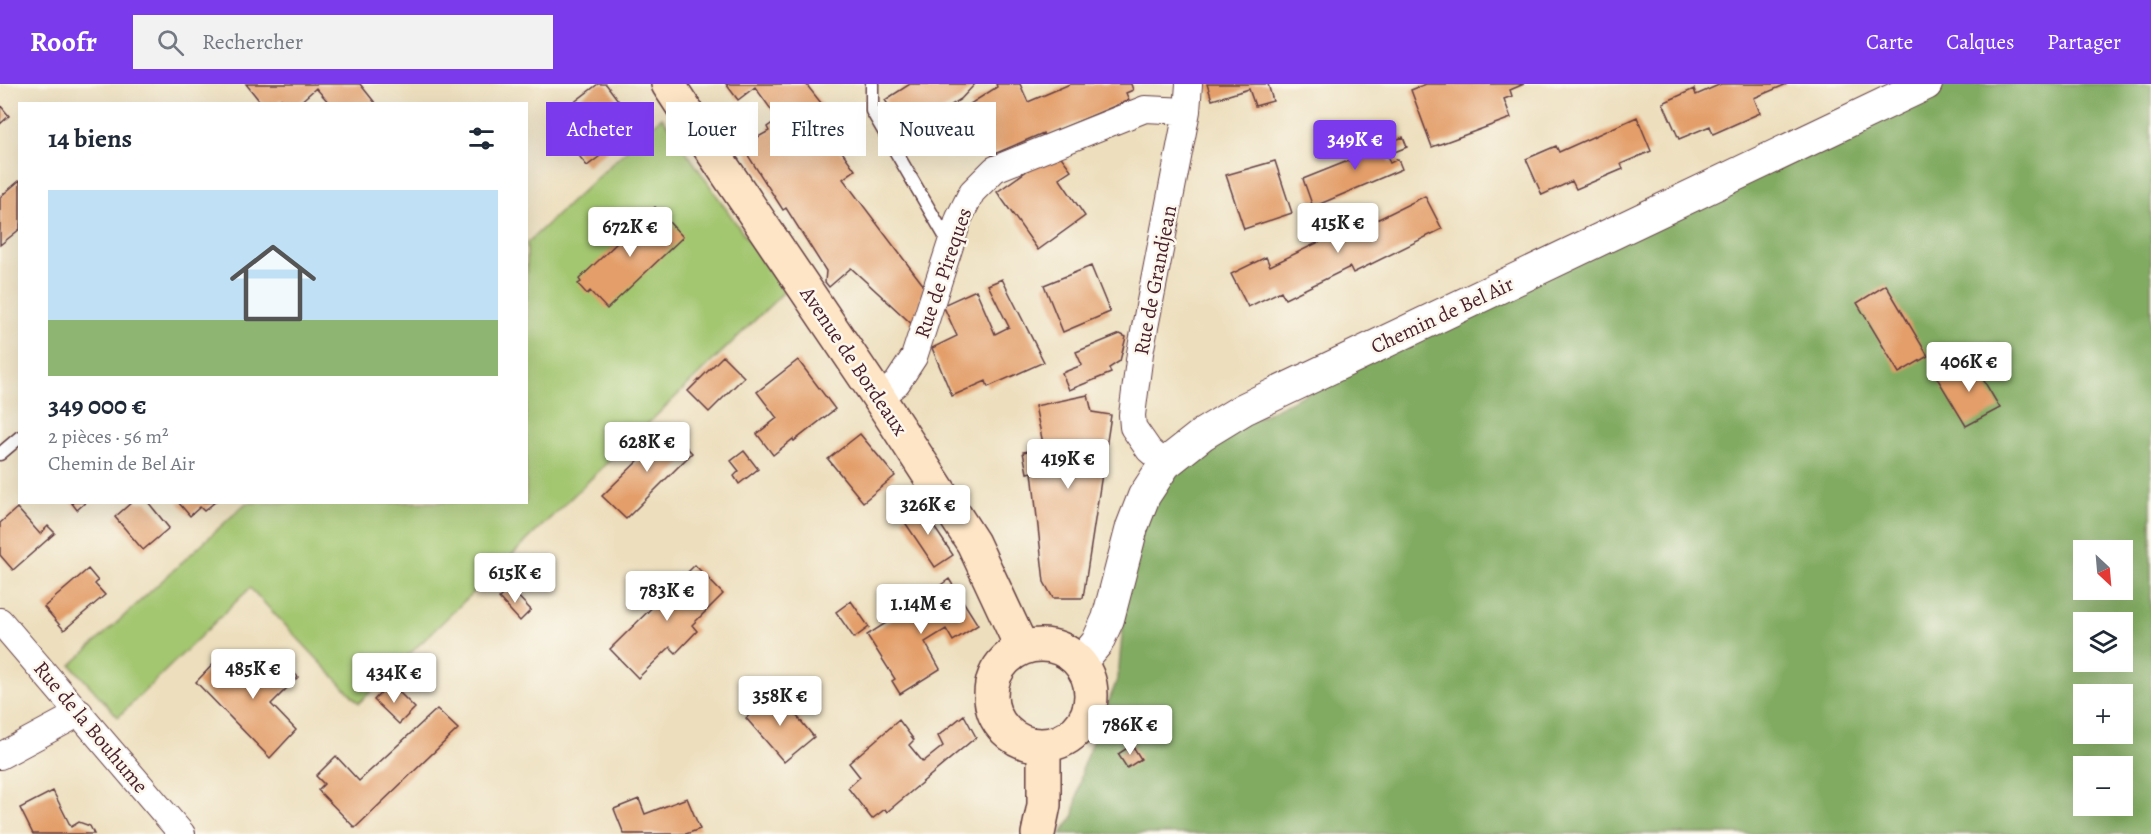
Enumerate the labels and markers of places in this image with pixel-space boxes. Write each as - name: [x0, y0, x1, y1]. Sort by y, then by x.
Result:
- pin: 349K €: [1306, 120, 1404, 171]
- pin: 415K €: [1289, 203, 1387, 254]
- pin: 672K €: [581, 207, 679, 258]
- pin: 406K €: [1920, 342, 2018, 393]
- pin: 628K €: [598, 422, 696, 473]
- pin: 419K €: [1019, 439, 1117, 490]
- pin: 326K €: [879, 485, 977, 536]
- pin: 615K €: [466, 553, 564, 604]
- pin: 783K €: [618, 571, 716, 622]
- pin: 1.14M €: [866, 584, 976, 635]
- pin: 485K €: [204, 649, 302, 700]
- pin: 434K €: [345, 653, 443, 704]
- pin: 358K €: [731, 676, 829, 727]
- pin: 786K €: [1081, 705, 1179, 756]

